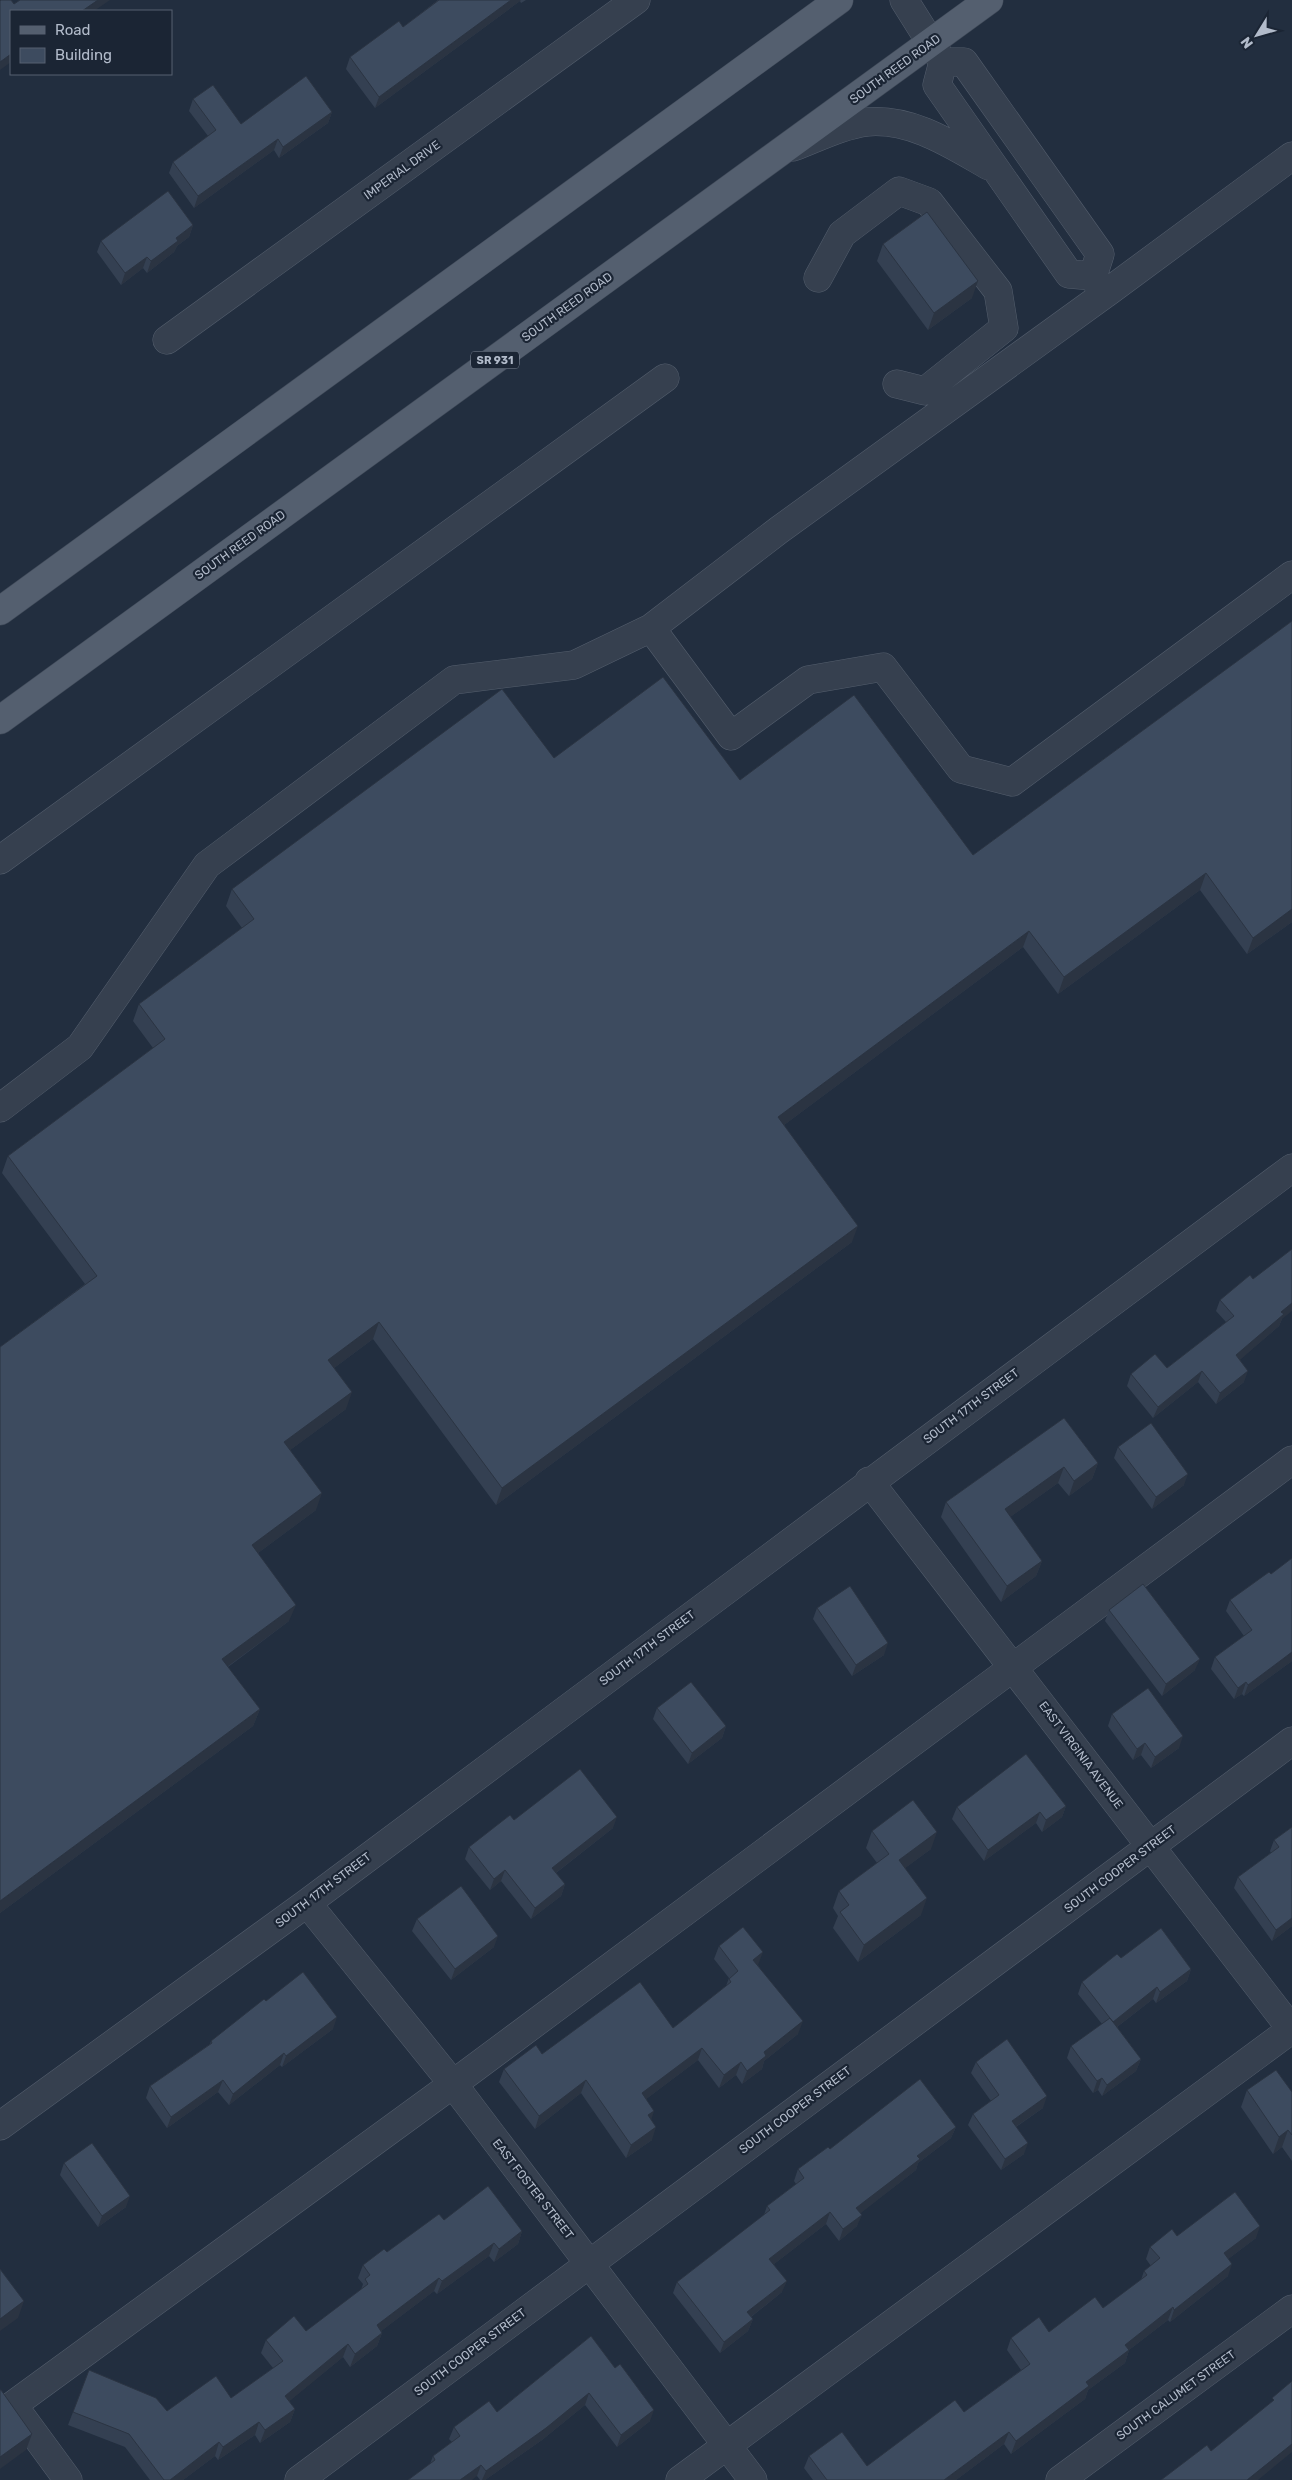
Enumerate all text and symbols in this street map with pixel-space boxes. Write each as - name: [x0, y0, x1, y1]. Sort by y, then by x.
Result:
- legend: [10, 10, 172, 75]
- north arrow: [1232, 10, 1282, 60]
- text: Road: [55, 21, 91, 39]
- street label: SOUTH REED ROAD: [847, 32, 943, 106]
- text: N: [1237, 33, 1257, 52]
- text: Building: [55, 46, 112, 64]
- street label: IMPERIAL DRIVE: [361, 138, 443, 202]
- street label: SOUTH REED ROAD: [519, 270, 615, 344]
- road number: SR 931: [471, 352, 519, 368]
- street label: SOUTH REED ROAD: [192, 508, 288, 582]
- street label: SOUTH 17TH STREET: [921, 1366, 1022, 1446]
- street label: SOUTH 17TH STREET: [597, 1608, 698, 1688]
- street label: EAST VIRGINIA AVENUE: [1036, 1699, 1126, 1811]
- street label: SOUTH COOPER STREET: [1061, 1822, 1179, 1916]
- street label: SOUTH 17TH STREET: [273, 1850, 374, 1930]
- street label: SOUTH COOPER STREET: [736, 2063, 854, 2157]
- street label: EAST FOSTER STREET: [490, 2136, 576, 2242]
- street label: SOUTH COOPER STREET: [411, 2305, 529, 2399]
- street label: SOUTH CALUMET STREET: [1114, 2347, 1238, 2443]

